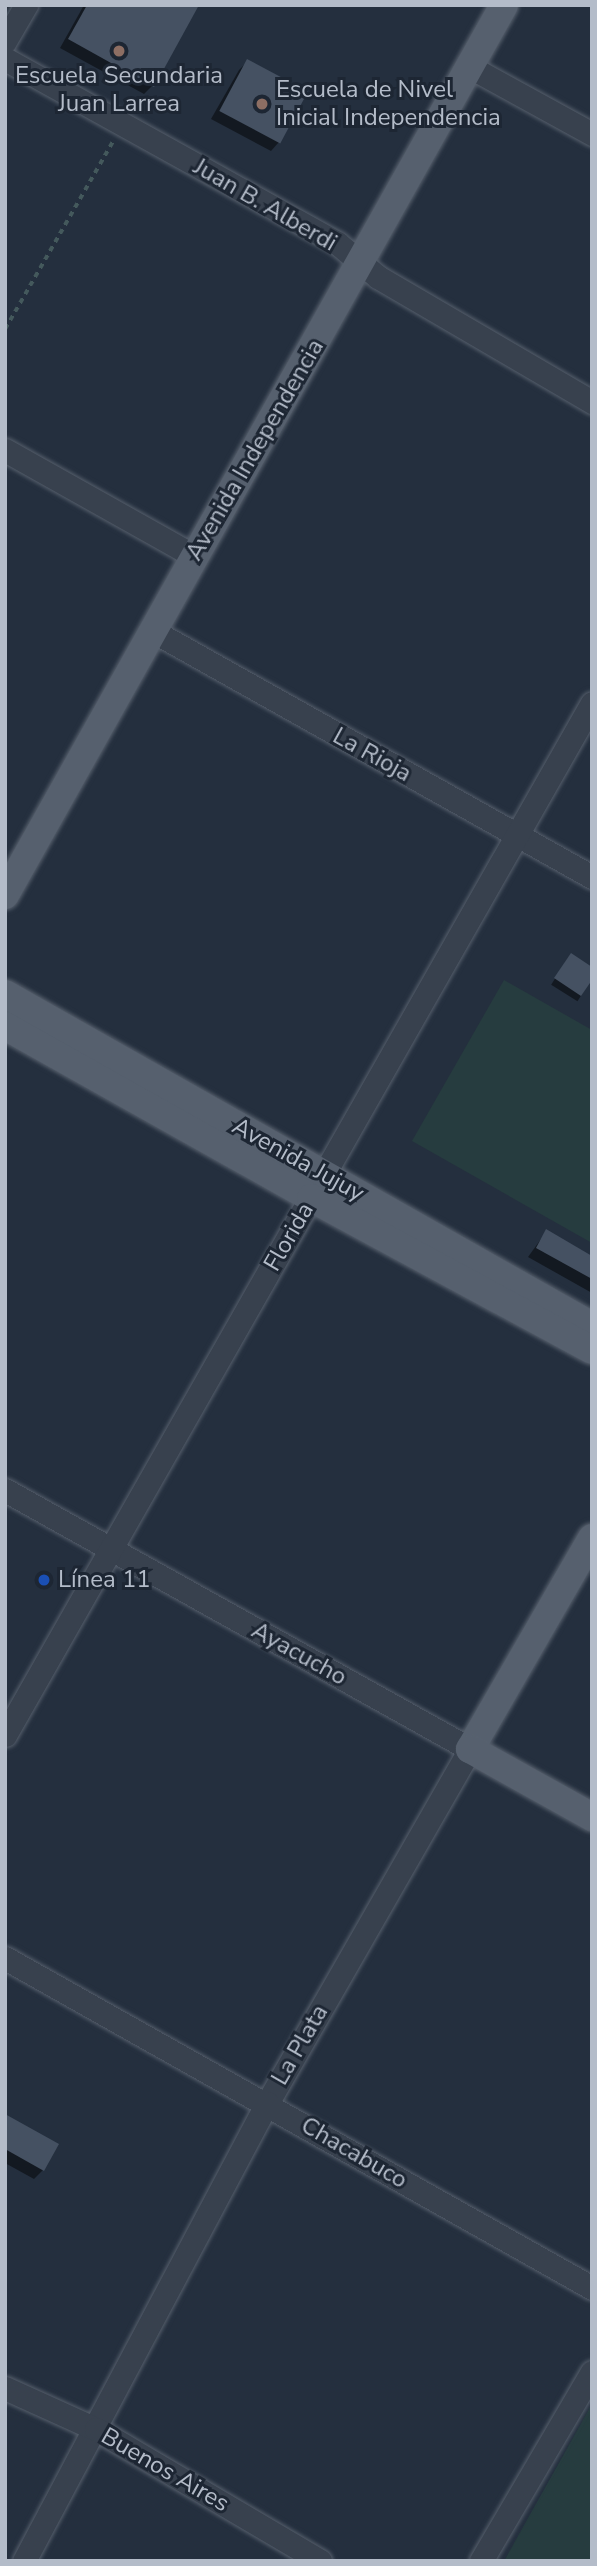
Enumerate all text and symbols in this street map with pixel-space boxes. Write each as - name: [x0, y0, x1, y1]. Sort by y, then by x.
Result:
- marker: Escuela Secundaria Juan Larrea: [111, 43, 127, 59]
- place label: Escuela Secundaria Juan Larrea: [15, 62, 223, 118]
- place label: Escuela de Nivel Inicial Independencia: [276, 76, 501, 132]
- marker: Escuela de Nivel Inicial Independencia: [254, 96, 270, 112]
- street label: Juan B. Alberdi: [188, 152, 342, 258]
- street label: Avenida Independencia: [180, 334, 330, 566]
- street label: La Rioja: [328, 722, 416, 788]
- street label: Avenida Jujuy: [227, 1112, 369, 1208]
- street label: Florida: [258, 1198, 320, 1276]
- place label: Línea 11: [58, 1566, 151, 1594]
- marker: Línea 11: [36, 1572, 52, 1588]
- street label: Ayacucho: [246, 1616, 352, 1692]
- street label: La Plata: [266, 2000, 334, 2090]
- street label: Chacabuco: [296, 2111, 412, 2195]
- street label: Buenos Aires: [96, 2422, 234, 2518]

